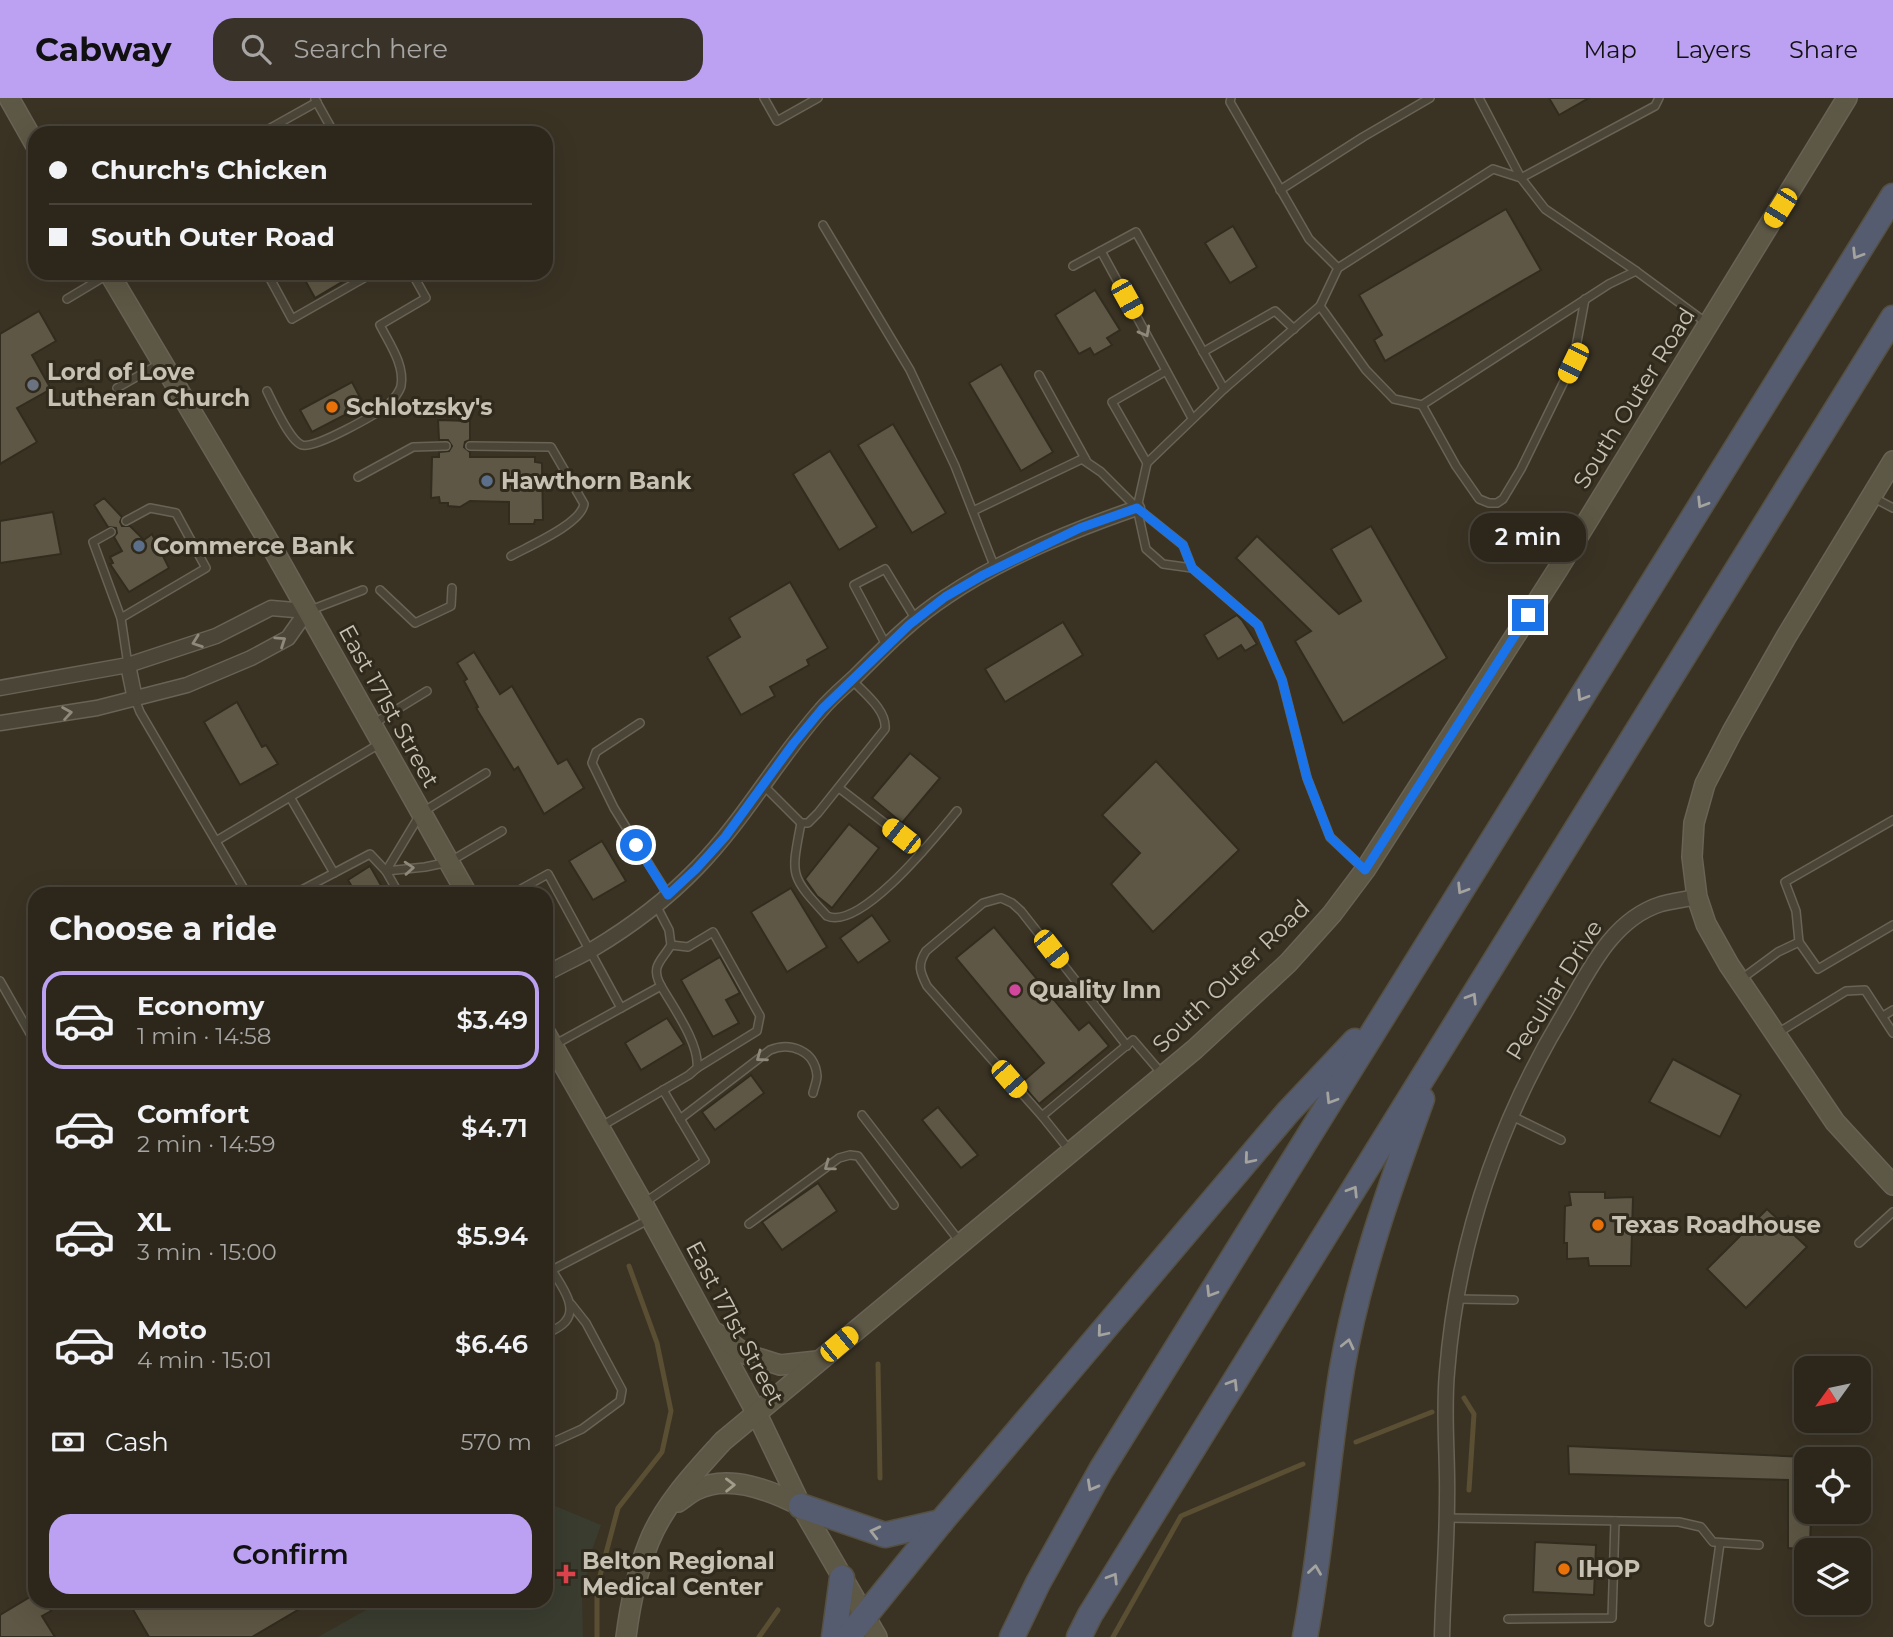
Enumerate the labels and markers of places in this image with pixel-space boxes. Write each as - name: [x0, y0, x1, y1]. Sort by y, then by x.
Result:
- place label: Lord of Love Lutheran Church: [47, 358, 250, 412]
- marker: Lord of Love Lutheran Church: [25, 377, 41, 393]
- place label: Schlotzsky's: [346, 393, 493, 421]
- marker: Schlotzsky's: [324, 399, 340, 415]
- place label: Hawthorn Bank: [501, 467, 692, 495]
- marker: Hawthorn Bank: [479, 473, 495, 489]
- place label: Commerce Bank: [153, 532, 355, 560]
- marker: Commerce Bank: [131, 538, 147, 554]
- place label: Quality Inn: [1029, 976, 1161, 1004]
- marker: Quality Inn: [1007, 982, 1023, 998]
- place label: Texas Roadhouse: [1612, 1211, 1821, 1239]
- marker: Texas Roadhouse: [1590, 1217, 1606, 1233]
- place label: Belton Regional Medical Center: [582, 1547, 775, 1601]
- place label: IHOP: [1578, 1555, 1640, 1583]
- marker: IHOP: [1556, 1561, 1572, 1577]
- marker: Belton Regional Medical Center: [556, 1564, 576, 1584]

